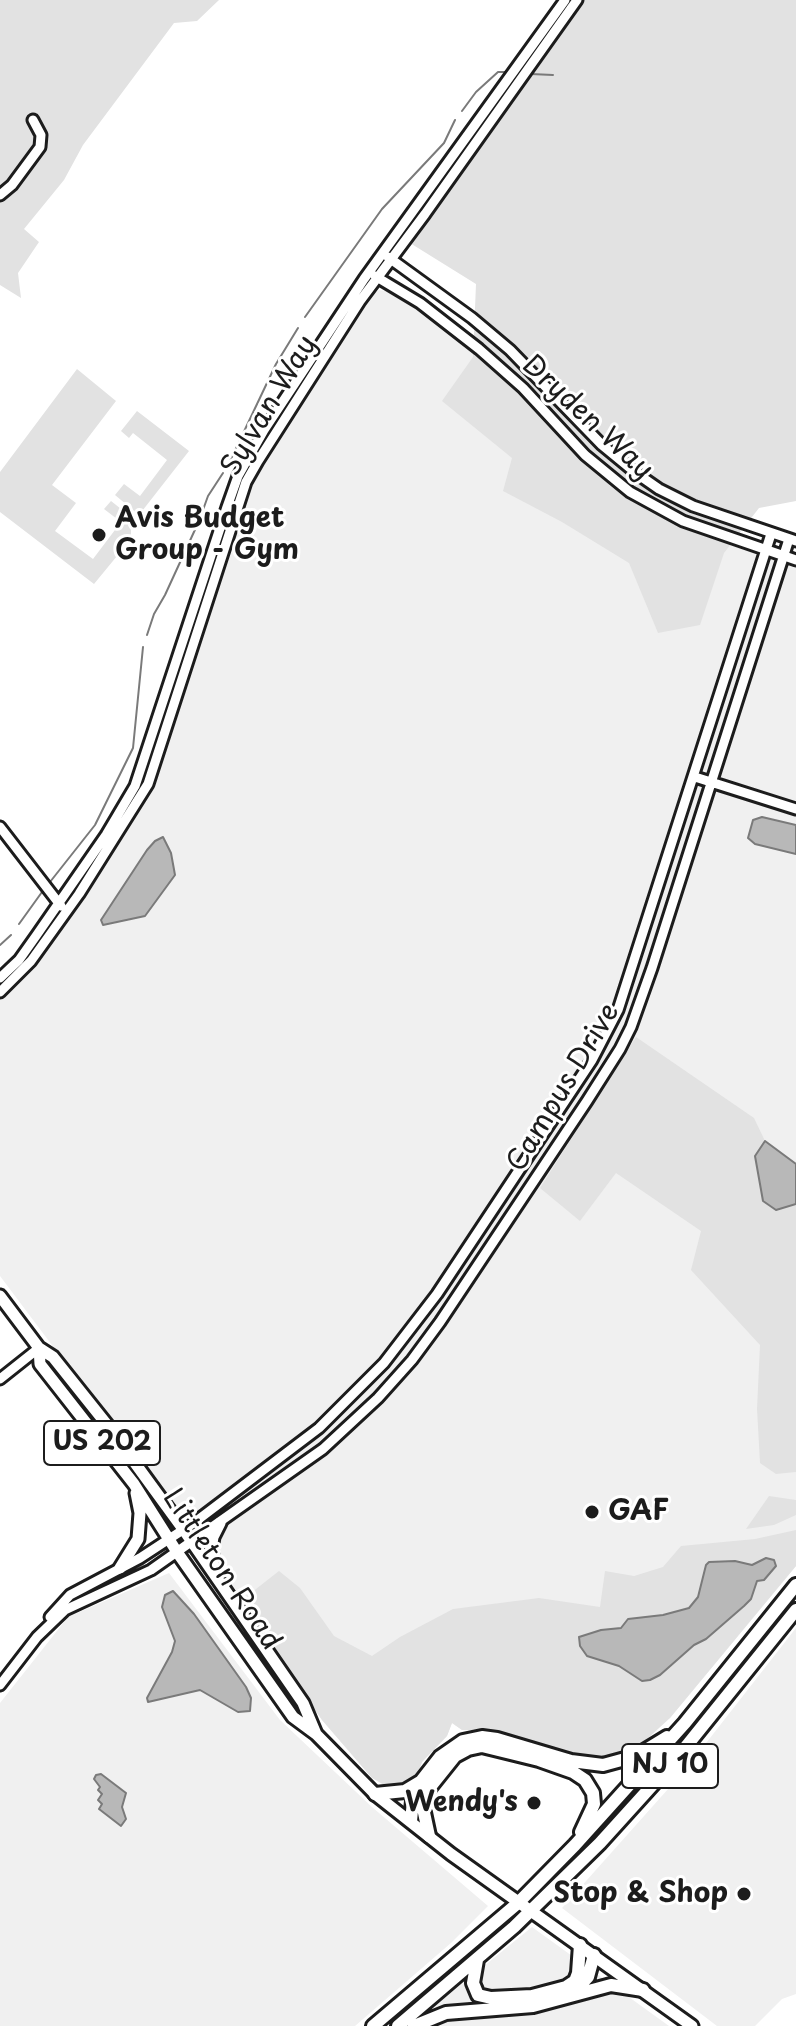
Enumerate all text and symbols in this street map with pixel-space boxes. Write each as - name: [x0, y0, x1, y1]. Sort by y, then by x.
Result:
- street label: Sylvan Way: [215, 330, 325, 482]
- street label: Dryden Way: [514, 349, 660, 487]
- place label: Avis Budget Group - Gym: [115, 502, 299, 568]
- marker: Avis Budget Group - Gym: [90, 526, 108, 544]
- street label: Campus Drive: [501, 998, 627, 1178]
- road number: US 202: [44, 1421, 160, 1465]
- street label: Littleton Road: [155, 1483, 287, 1657]
- place label: GAF: [608, 1495, 669, 1529]
- marker: GAF: [583, 1503, 601, 1521]
- road number: NJ 10: [622, 1744, 718, 1788]
- place label: Wendy's: [405, 1786, 518, 1820]
- marker: Wendy's: [525, 1794, 543, 1812]
- place label: Stop & Shop: [553, 1877, 728, 1911]
- marker: Stop & Shop: [735, 1885, 753, 1903]

